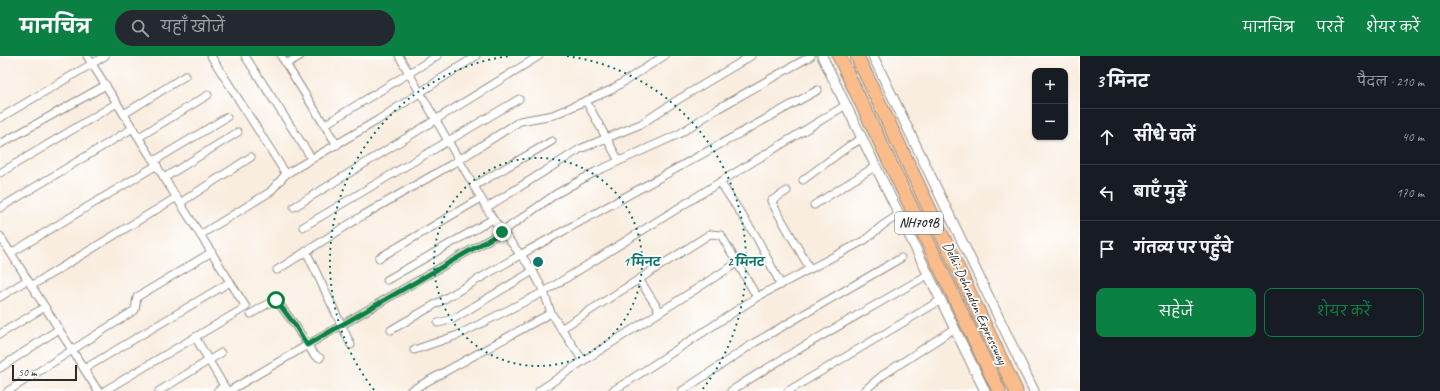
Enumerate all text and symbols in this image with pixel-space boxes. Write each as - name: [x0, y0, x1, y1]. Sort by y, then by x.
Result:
- search box: [115, 10, 395, 46]
- text: मानचित्र: [20, 15, 91, 39]
- icon: search: [129, 17, 151, 39]
- text: यहाँ खोजें: [161, 18, 225, 37]
- text: मानचित्र: [1243, 19, 1294, 36]
- text: परतें: [1316, 19, 1344, 36]
- text: शेयर करें: [1366, 19, 1420, 36]
- map controls: [1032, 68, 1068, 140]
- button: +: [1032, 68, 1068, 104]
- text: 3 मिनट: [1096, 71, 1149, 92]
- text: पैदल · 210 m: [1357, 74, 1424, 90]
- button: −: [1032, 104, 1068, 140]
- icon: ahead: [1096, 126, 1118, 148]
- text: सीधे चलें: [1134, 127, 1195, 146]
- text: 40 m: [1402, 129, 1424, 145]
- icon: left: [1096, 182, 1118, 204]
- text: बाएँ मुड़ें: [1134, 183, 1186, 202]
- text: 170 m: [1396, 185, 1424, 201]
- road number: NH709B: [895, 212, 943, 234]
- route end: [493, 223, 511, 241]
- icon: arrive: [1096, 238, 1118, 260]
- street label: Delhi-Dehradun Expressway: [939, 239, 1011, 368]
- text: गंतव्य पर पहुँचे: [1134, 239, 1232, 258]
- text: 1 मिनट: [623, 253, 662, 270]
- text: 2 मिनट: [727, 253, 766, 270]
- centre of rings: [531, 255, 545, 269]
- button: सहेजें: [1096, 288, 1256, 337]
- button: शेयर करें: [1264, 288, 1424, 337]
- route start: [267, 291, 285, 309]
- scale bar: [12, 363, 77, 382]
- text: 50 m: [18, 365, 37, 379]

